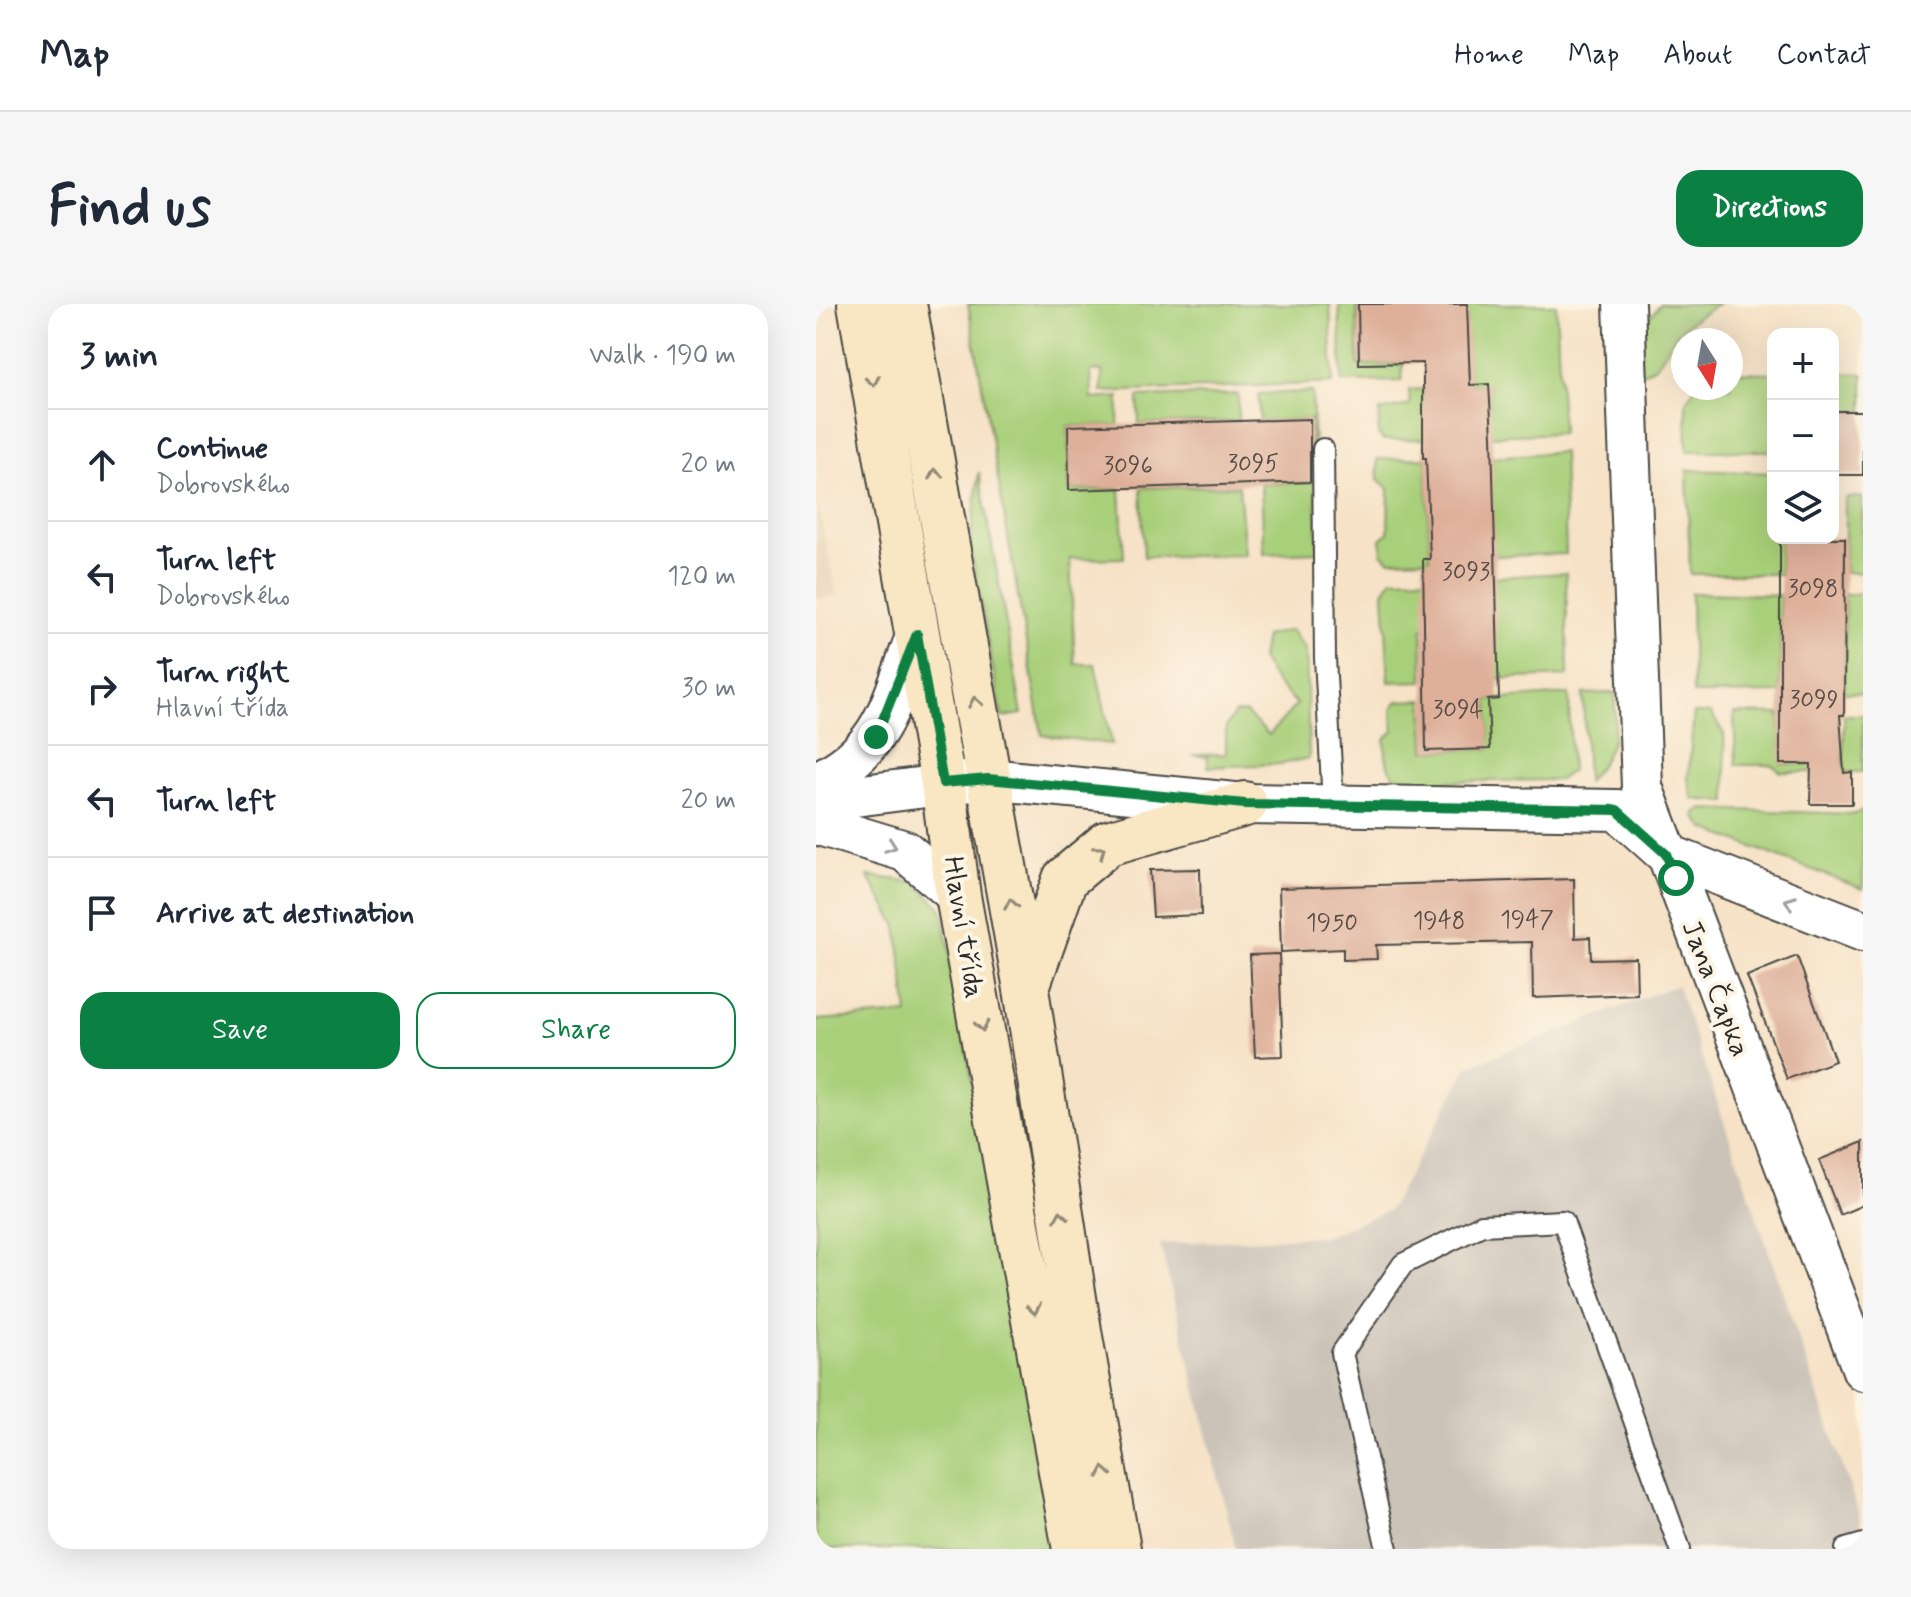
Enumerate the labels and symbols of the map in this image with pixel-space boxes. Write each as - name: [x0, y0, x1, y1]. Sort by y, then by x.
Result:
- north arrow: [1671, 328, 1743, 400]
- one-way arrow: [864, 374, 881, 388]
- house number: 3095: [1227, 449, 1279, 480]
- house number: 3096: [1103, 451, 1153, 482]
- one-way arrow: [927, 468, 944, 481]
- house number: 3093: [1442, 557, 1490, 588]
- house number: 3098: [1788, 574, 1838, 605]
- house number: 3099: [1790, 685, 1838, 716]
- one-way arrow: [968, 695, 985, 708]
- house number: 3094: [1432, 695, 1484, 726]
- route end: [858, 719, 894, 755]
- one-way arrow: [883, 836, 897, 853]
- one-way arrow: [1091, 846, 1106, 861]
- street label: Hlavní třída: [933, 854, 992, 1001]
- route start: [1658, 860, 1694, 896]
- one-way arrow: [1784, 895, 1798, 912]
- one-way arrow: [1003, 897, 1020, 911]
- house number: 1947: [1500, 905, 1554, 936]
- house number: 1948: [1413, 906, 1465, 937]
- house number: 1950: [1306, 908, 1358, 939]
- street label: Jana Čapka: [1672, 915, 1758, 1062]
- one-way arrow: [972, 1019, 989, 1033]
- one-way arrow: [1053, 1209, 1070, 1223]
- one-way arrow: [1025, 1303, 1042, 1316]
- one-way arrow: [1097, 1465, 1114, 1479]

